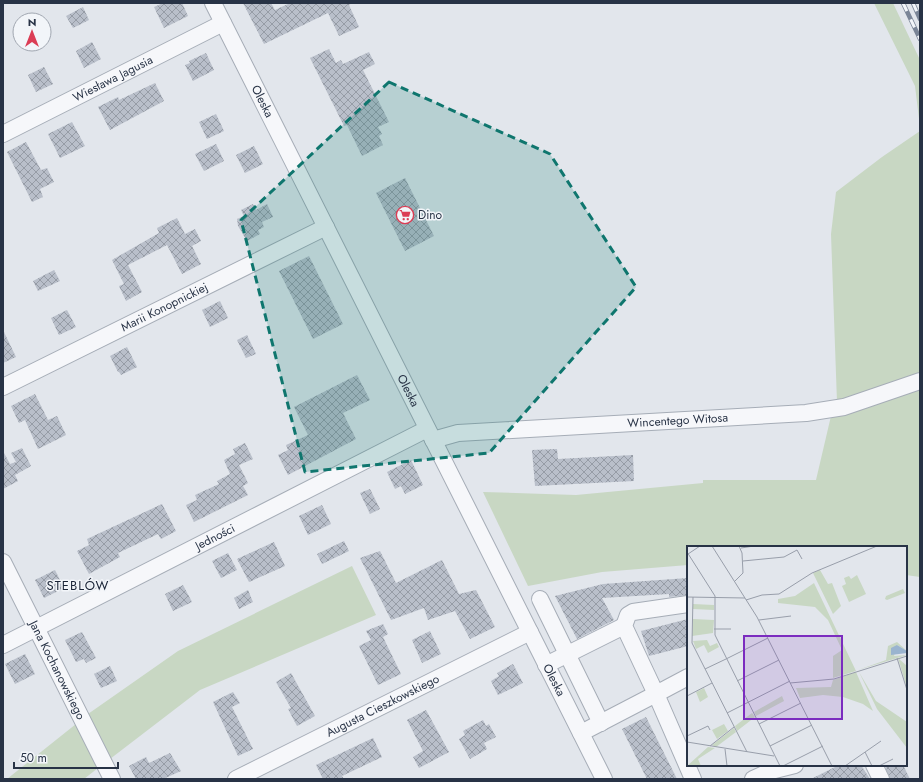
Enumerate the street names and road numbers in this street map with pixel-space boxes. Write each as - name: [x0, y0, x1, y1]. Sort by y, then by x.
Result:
- street label: Wiesława Jagusia: [70, 51, 156, 106]
- street label: Oleska: [247, 82, 278, 121]
- street label: Marii Konopnickiej: [118, 278, 211, 336]
- street label: Oleska: [393, 371, 424, 410]
- street label: Wincentego Witosa: [627, 408, 729, 432]
- street label: Jedności: [190, 519, 238, 556]
- street label: Jana Kochanowskiego: [24, 616, 90, 723]
- street label: Oleska: [538, 661, 570, 700]
- street label: Augusta Cieszkowskiego: [323, 670, 443, 742]

